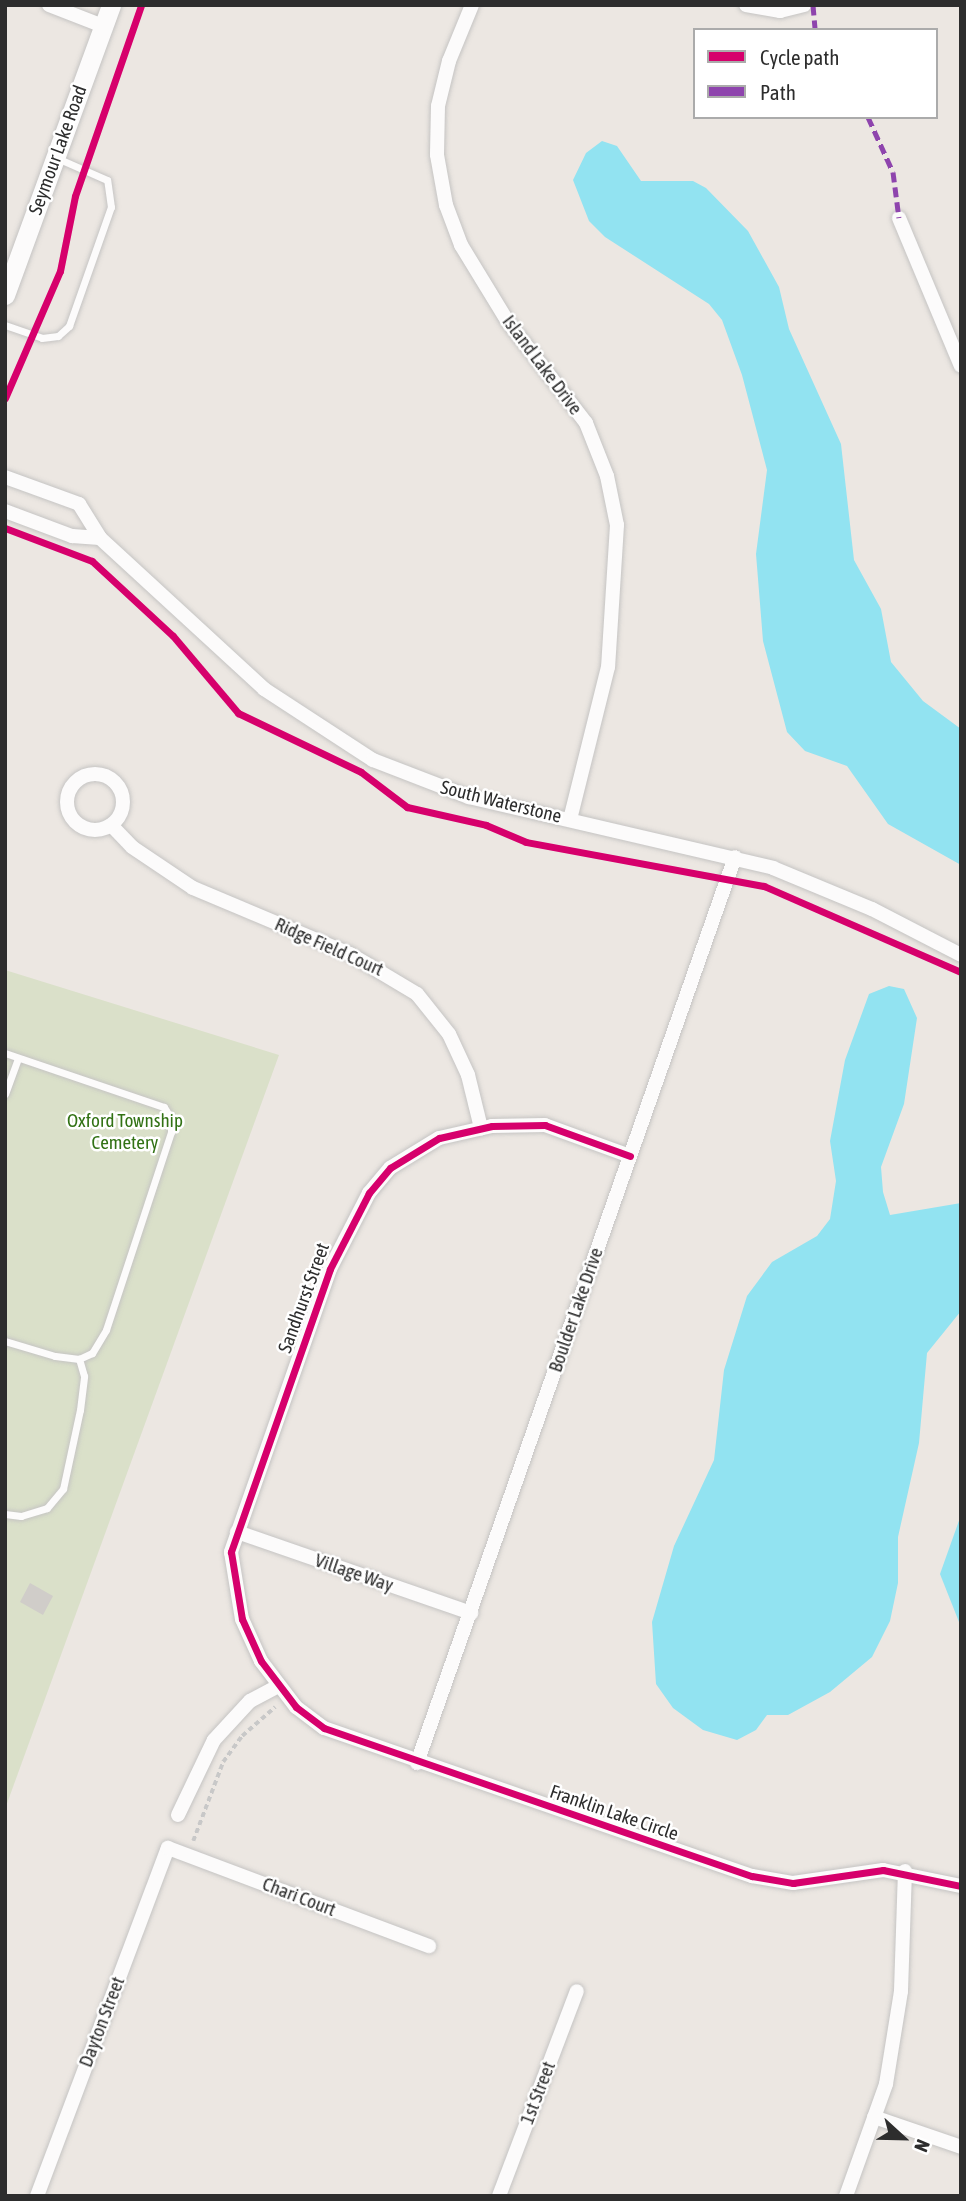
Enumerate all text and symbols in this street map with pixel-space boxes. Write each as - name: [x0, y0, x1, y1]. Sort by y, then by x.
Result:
- legend: [693, 28, 938, 119]
- text: Cycle path: [760, 45, 839, 69]
- text: Path: [760, 80, 796, 104]
- street label: Seymour Lake Road: [24, 82, 92, 218]
- street label: Island Lake Drive: [497, 311, 587, 419]
- street label: South Waterstone: [438, 776, 564, 828]
- street label: Ridge Field Court: [271, 913, 387, 981]
- park label: Oxford Township Cemetery: [67, 1110, 183, 1154]
- street label: Sandhurst Street: [274, 1240, 334, 1356]
- street label: Boulder Lake Drive: [544, 1245, 608, 1375]
- street label: Village Way: [312, 1549, 396, 1597]
- street label: Franklin Lake Circle: [547, 1780, 681, 1846]
- street label: Chari Court: [259, 1873, 339, 1921]
- street label: Dayton Street: [74, 1974, 130, 2070]
- street label: 1st Street: [516, 2058, 560, 2128]
- north arrow: [868, 2103, 938, 2173]
- text: N: [910, 2137, 935, 2155]

